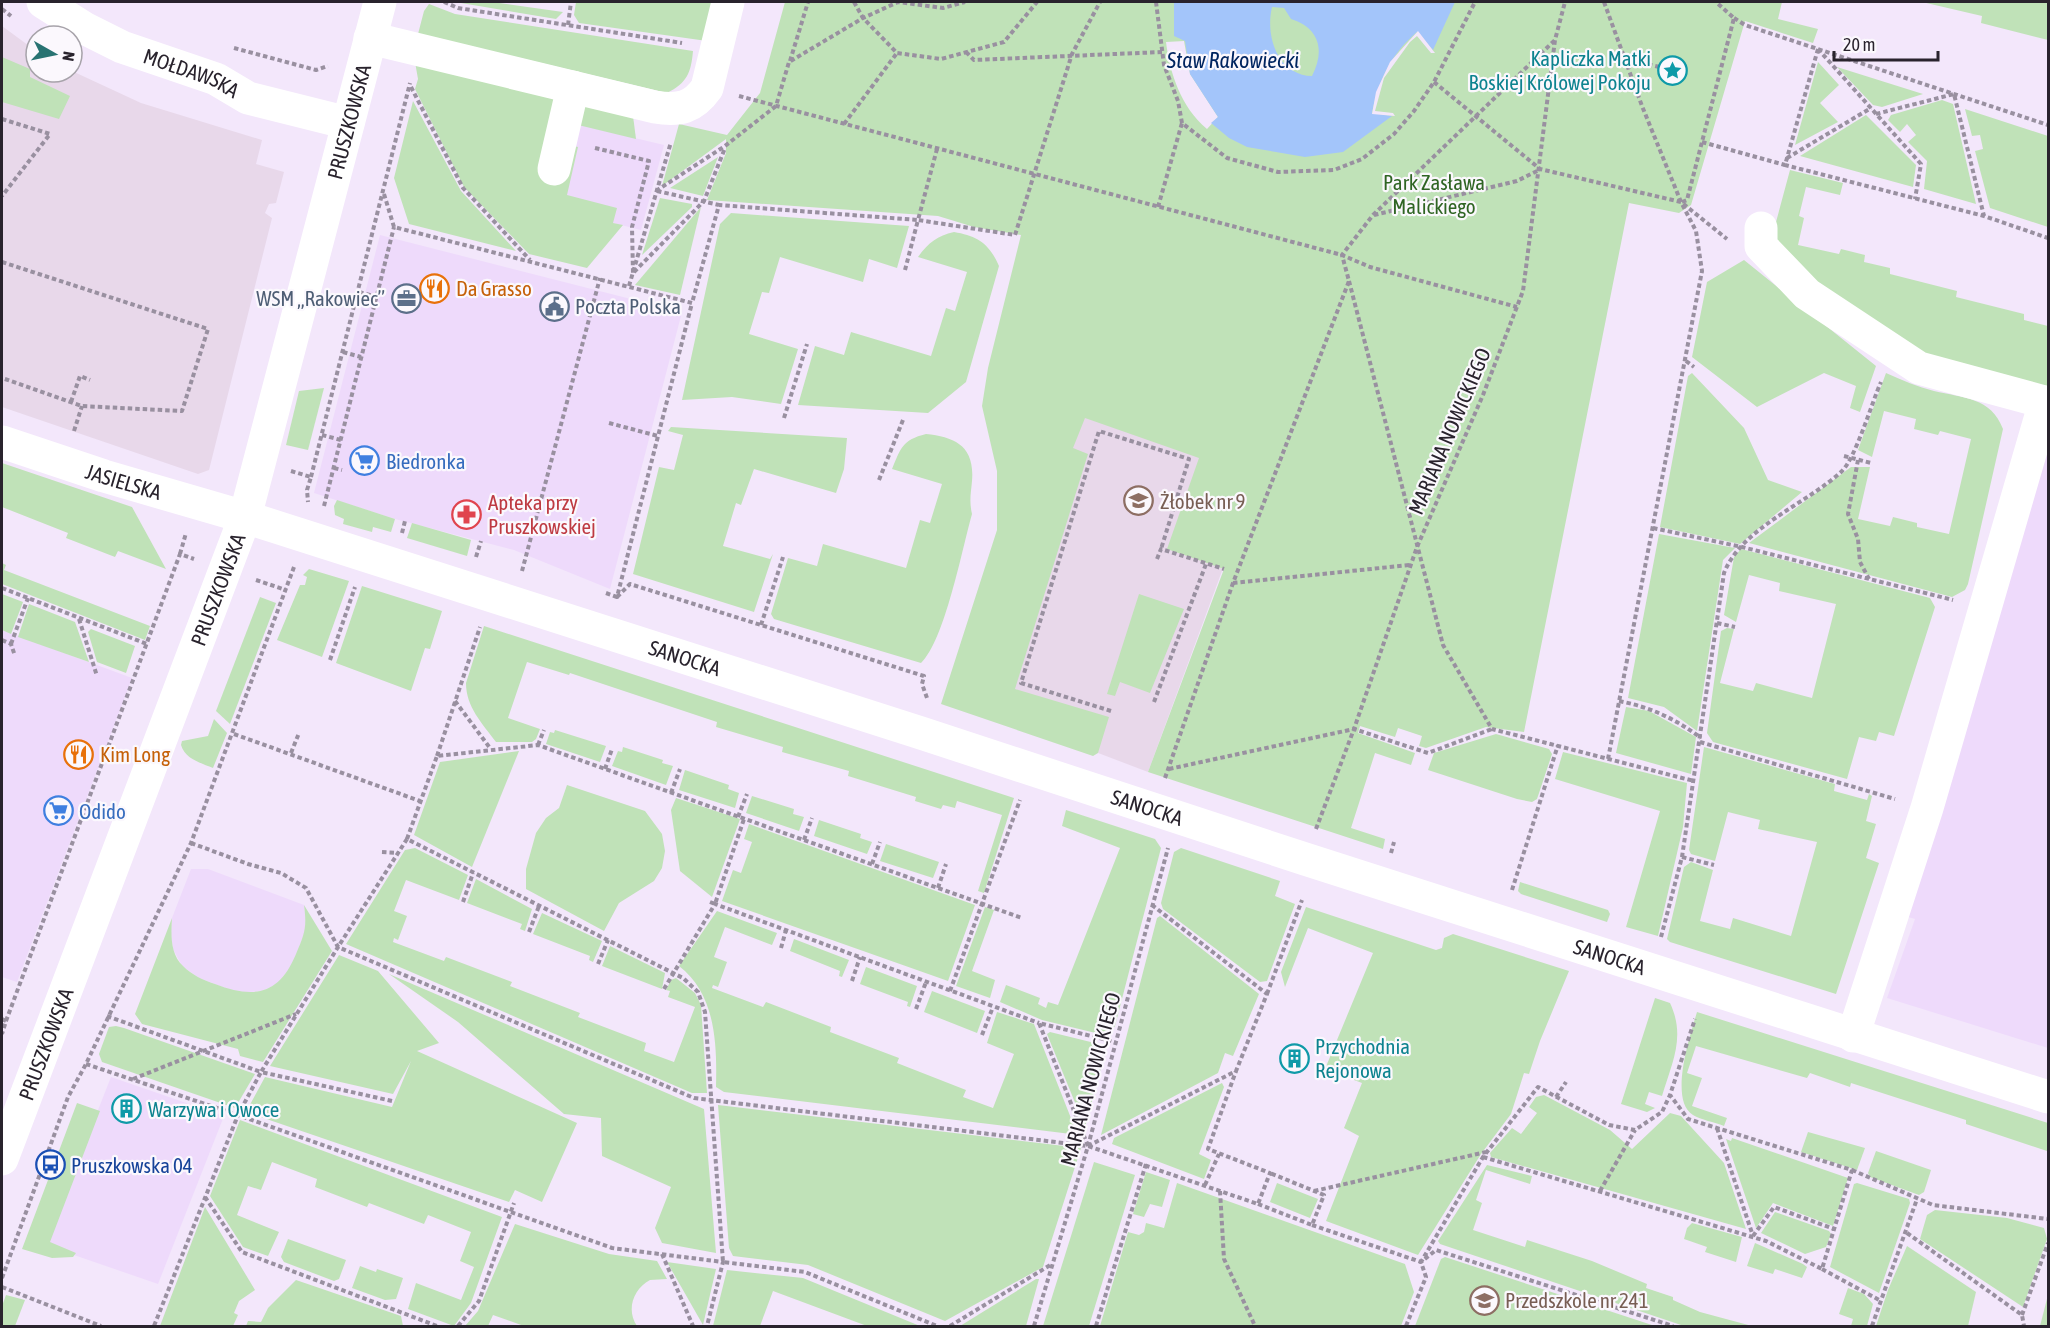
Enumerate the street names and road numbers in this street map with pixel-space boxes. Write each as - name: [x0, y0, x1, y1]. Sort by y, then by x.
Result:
- street label: MOŁDAWSKA: [140, 43, 244, 102]
- street label: PRUSZKOWSKA: [322, 61, 375, 182]
- street label: MARIANA NOWICKIEGO: [1403, 344, 1495, 518]
- street label: JASIELSKA: [83, 459, 165, 504]
- street label: PRUSZKOWSKA: [185, 529, 250, 649]
- street label: SANOCKA: [646, 635, 724, 680]
- street label: SANOCKA: [1108, 784, 1187, 830]
- street label: SANOCKA: [1571, 934, 1649, 979]
- street label: PRUSZKOWSKA: [13, 984, 78, 1103]
- street label: MARIANA NOWICKIEGO: [1055, 990, 1125, 1168]

